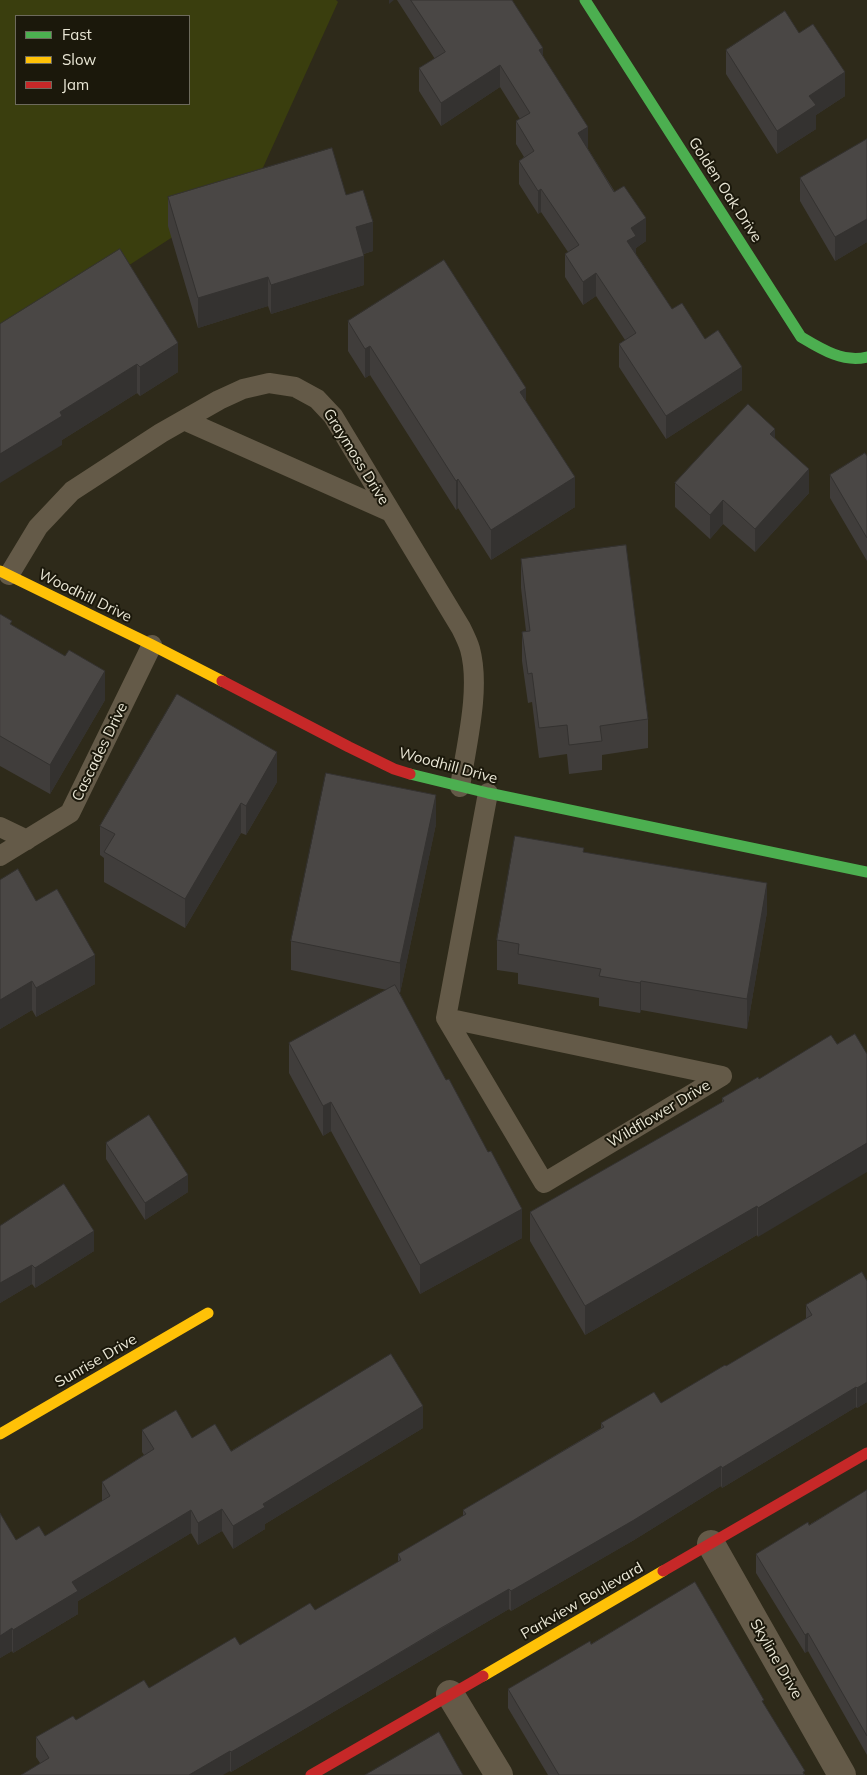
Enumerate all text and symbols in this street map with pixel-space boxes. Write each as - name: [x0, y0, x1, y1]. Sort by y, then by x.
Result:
- legend: [15, 15, 190, 105]
- text: Fast: [62, 25, 92, 44]
- text: Slow: [62, 50, 96, 69]
- text: Jam: [62, 75, 89, 94]
- street label: Golden Oak Drive: [684, 134, 766, 246]
- street label: Graymoss Drive: [319, 406, 393, 508]
- street label: Woodhill Drive: [35, 566, 135, 626]
- street label: Cascades Drive: [68, 700, 132, 804]
- street label: Woodhill Drive: [397, 744, 499, 788]
- street label: Wildflower Drive: [604, 1076, 714, 1152]
- street label: Sunrise Drive: [52, 1330, 140, 1392]
- street label: Parkview Boulevard: [518, 1559, 646, 1643]
- street label: Skyline Drive: [746, 1616, 806, 1702]

